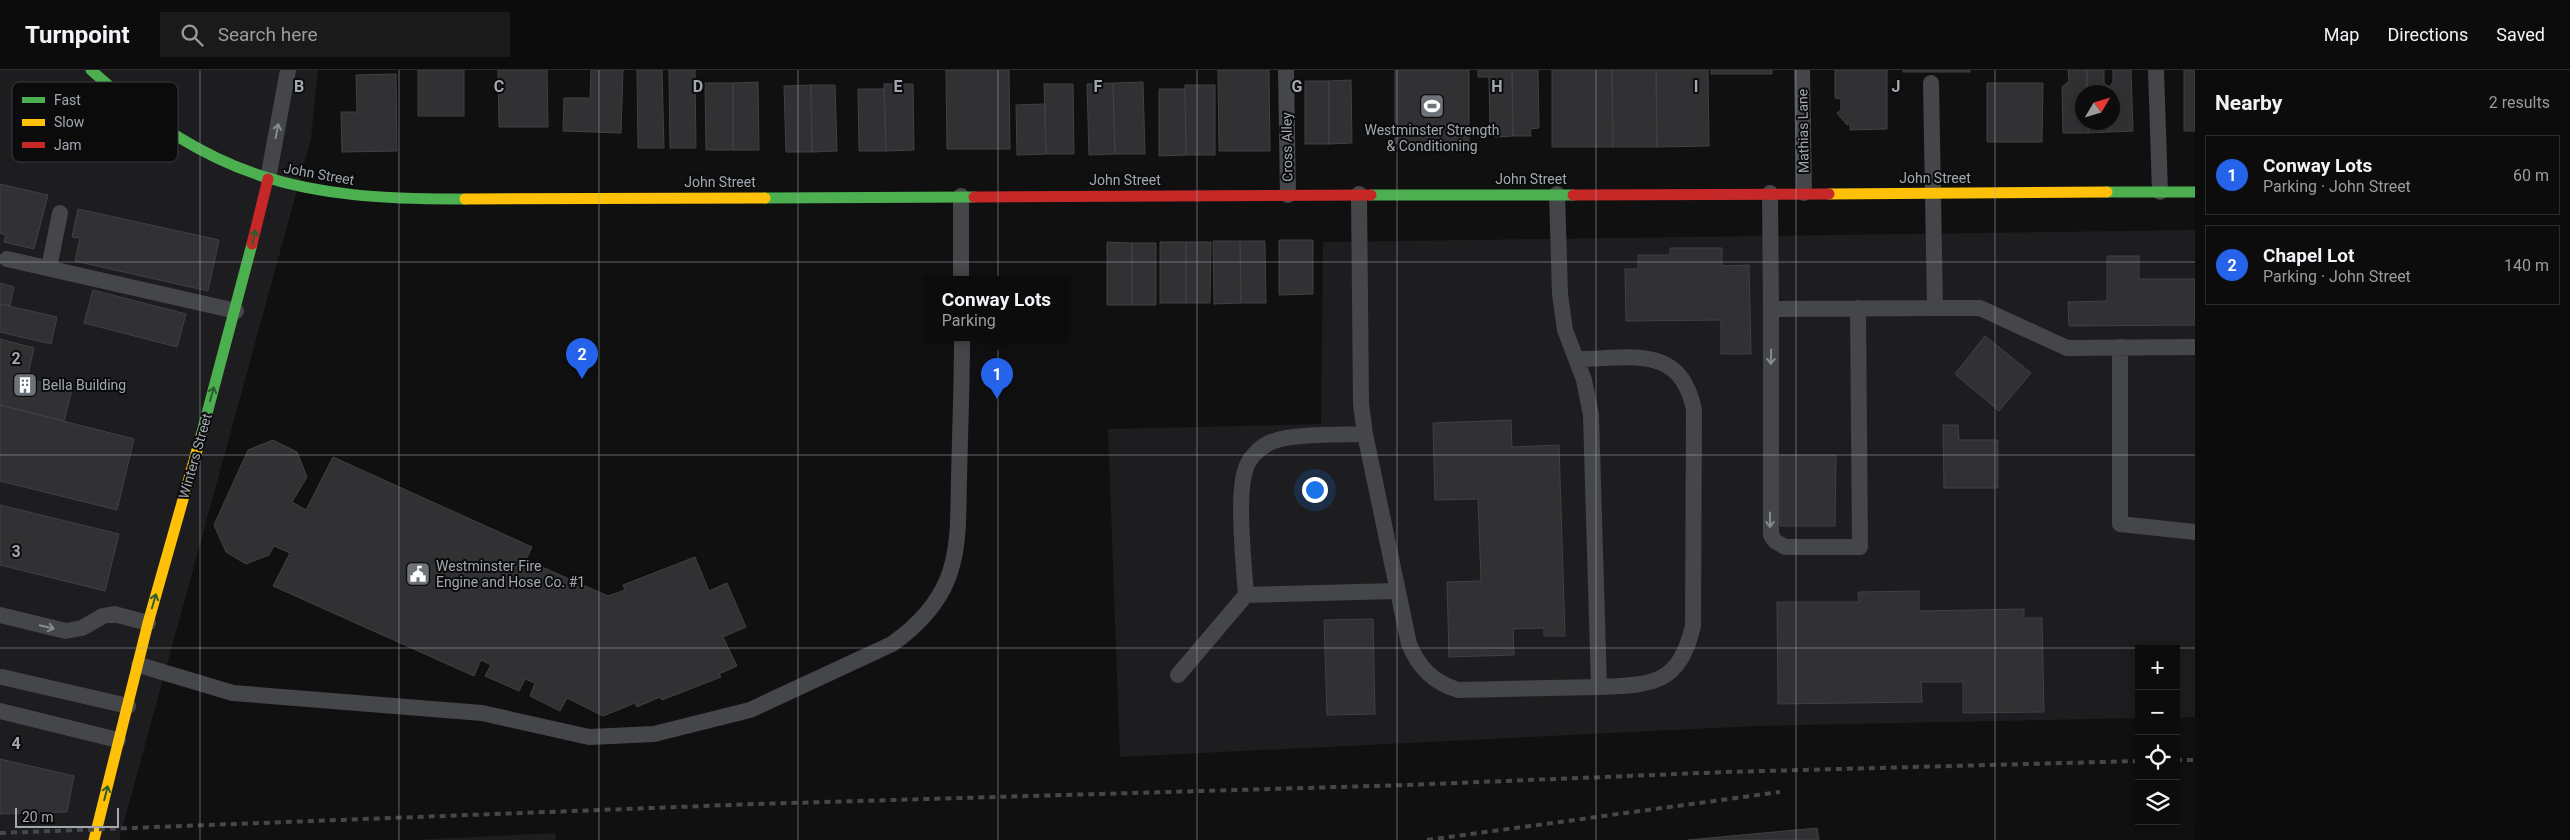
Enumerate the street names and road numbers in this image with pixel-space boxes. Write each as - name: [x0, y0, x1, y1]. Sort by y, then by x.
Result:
- street label: Mathias Lane: [1794, 89, 1812, 173]
- street label: Cross Alley: [1278, 112, 1296, 182]
- street label: John Street: [282, 160, 356, 188]
- street label: John Street: [1899, 170, 1971, 186]
- street label: John Street: [1495, 171, 1567, 187]
- street label: John Street: [1089, 172, 1161, 188]
- street label: John Street: [684, 174, 756, 190]
- street label: Winters Street: [175, 411, 215, 500]

